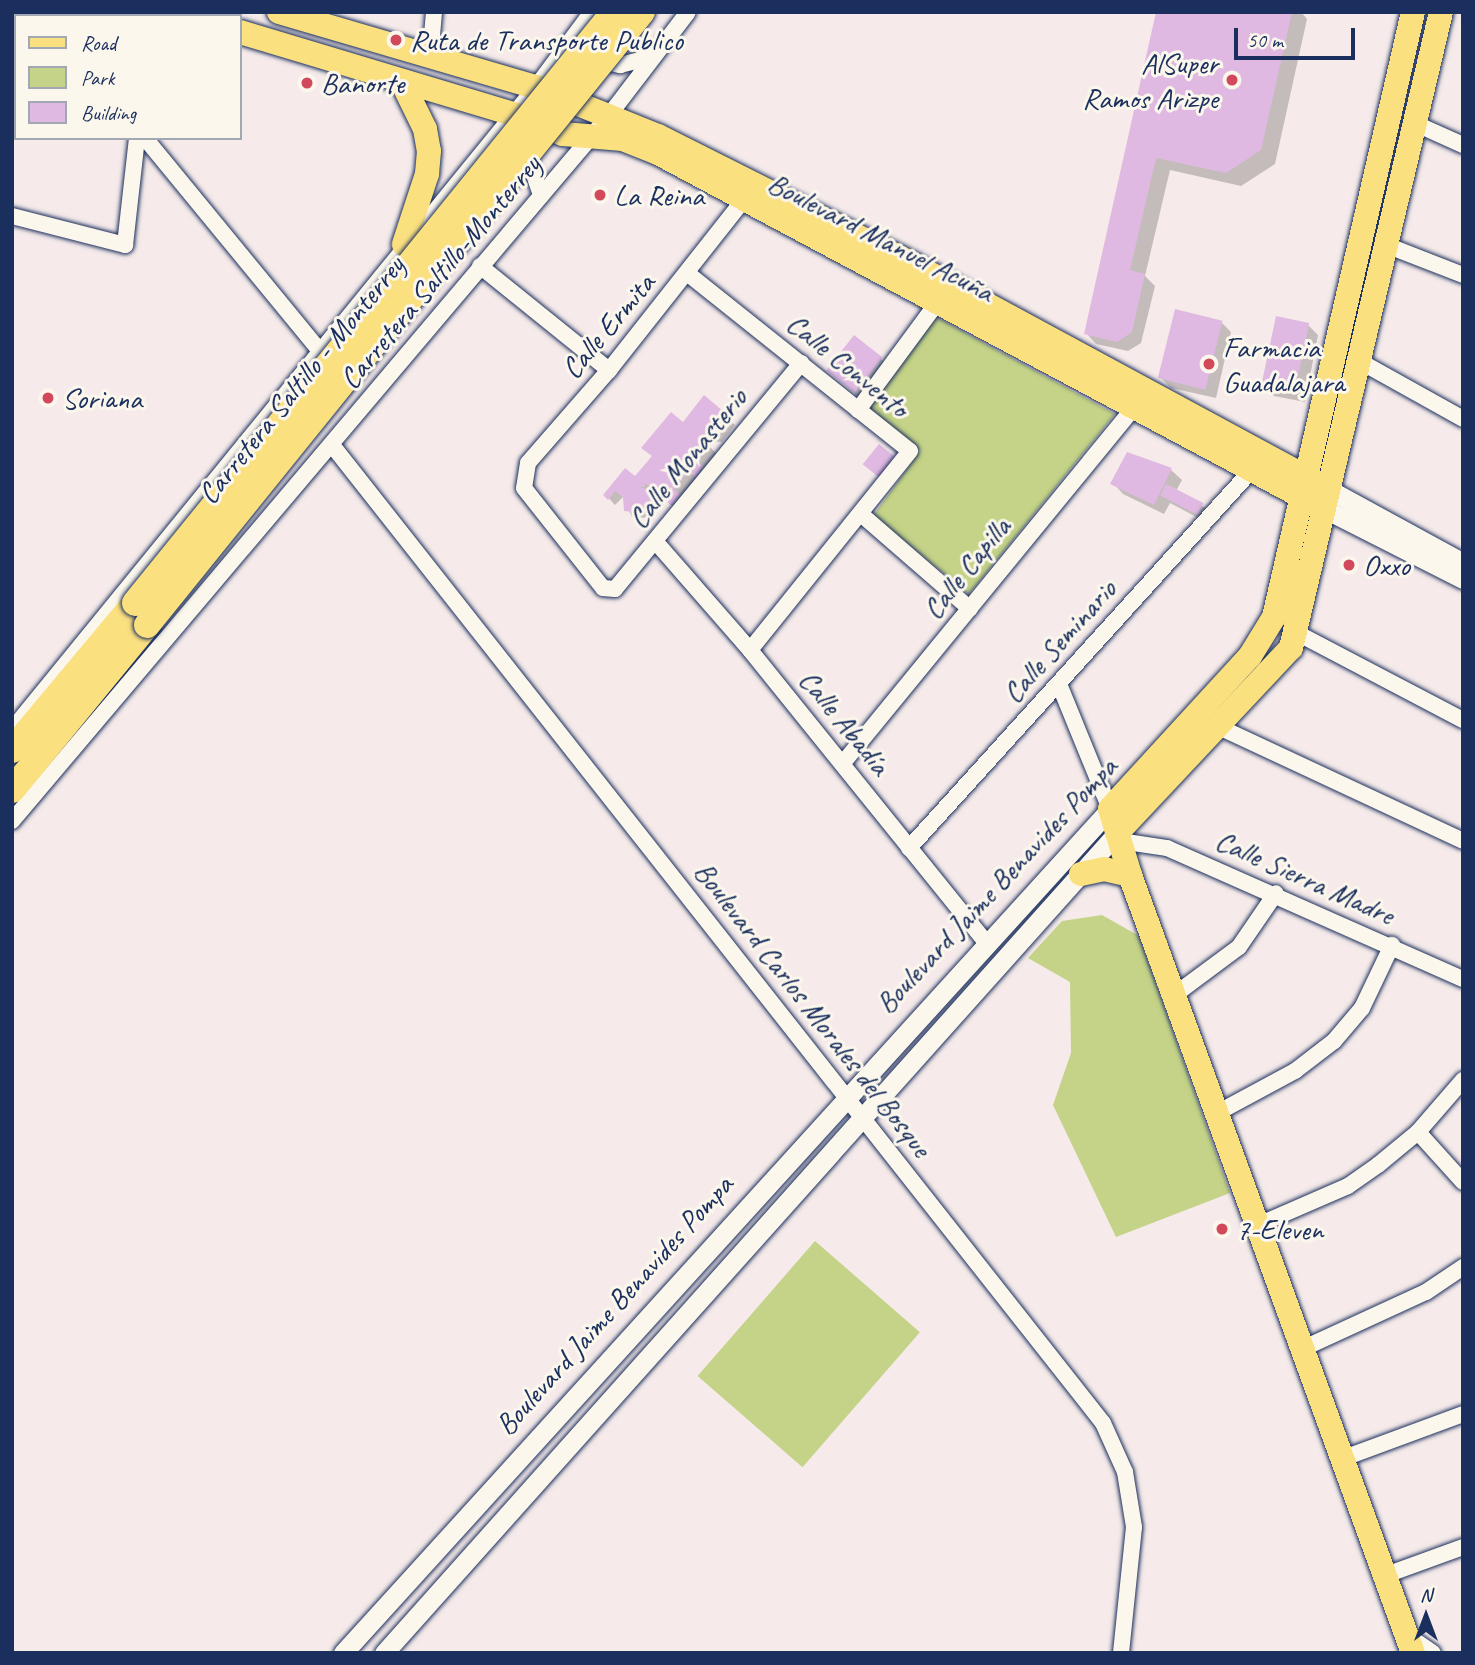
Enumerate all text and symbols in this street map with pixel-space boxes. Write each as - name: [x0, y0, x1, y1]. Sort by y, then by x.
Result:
- legend: [14, 14, 242, 140]
- scale bar: [1237, 14, 1358, 58]
- place label: Ruta de Transporte Publico: [410, 22, 682, 58]
- text: 50 m: [1247, 27, 1283, 53]
- text: Road: [81, 30, 116, 56]
- marker: Ruta de Transporte Publico: [388, 32, 404, 48]
- place label: AlSuper Ramos Arizpe: [1082, 45, 1218, 116]
- text: Park: [81, 65, 114, 91]
- place label: Banorte: [321, 65, 404, 101]
- marker: AlSuper Ramos Arizpe: [1224, 72, 1240, 88]
- marker: Banorte: [299, 75, 315, 91]
- text: Building: [81, 100, 136, 126]
- street label: Carretera Saltillo-Monterrey: [331, 148, 549, 396]
- street label: Boulevard Manuel Acuña: [762, 164, 1000, 310]
- place label: La Reina: [614, 177, 704, 213]
- marker: La Reina: [592, 187, 608, 203]
- street label: Carretera Saltillo - Monterrey: [190, 248, 412, 512]
- street label: Calle Ermita: [553, 266, 663, 386]
- street label: Calle Convento: [780, 305, 916, 425]
- place label: Farmacia Guadalajara: [1223, 329, 1344, 400]
- marker: Farmacia Guadalajara: [1201, 356, 1217, 372]
- place label: Soriana: [62, 380, 142, 416]
- street label: Calle Monasterio: [620, 381, 754, 535]
- marker: Soriana: [40, 390, 56, 406]
- street label: Calle Capilla: [914, 510, 1018, 626]
- place label: Oxxo: [1363, 547, 1410, 583]
- marker: Oxxo: [1341, 557, 1357, 573]
- street label: Calle Seminario: [994, 572, 1124, 710]
- street label: Calle Abadía: [791, 662, 899, 782]
- street label: Boulevard Jaime Benavides Pompa: [868, 750, 1124, 1020]
- street label: Calle Sierra Madre: [1209, 821, 1401, 933]
- street label: Boulevard Carlos Morales del Bosque: [686, 854, 940, 1164]
- street label: Boulevard Jaime Benavides Pompa: [488, 1168, 740, 1442]
- place label: 7-Eleven: [1236, 1211, 1323, 1247]
- marker: 7-Eleven: [1214, 1221, 1230, 1237]
- north arrow: [1391, 1581, 1461, 1651]
- text: N: [1420, 1583, 1432, 1607]

